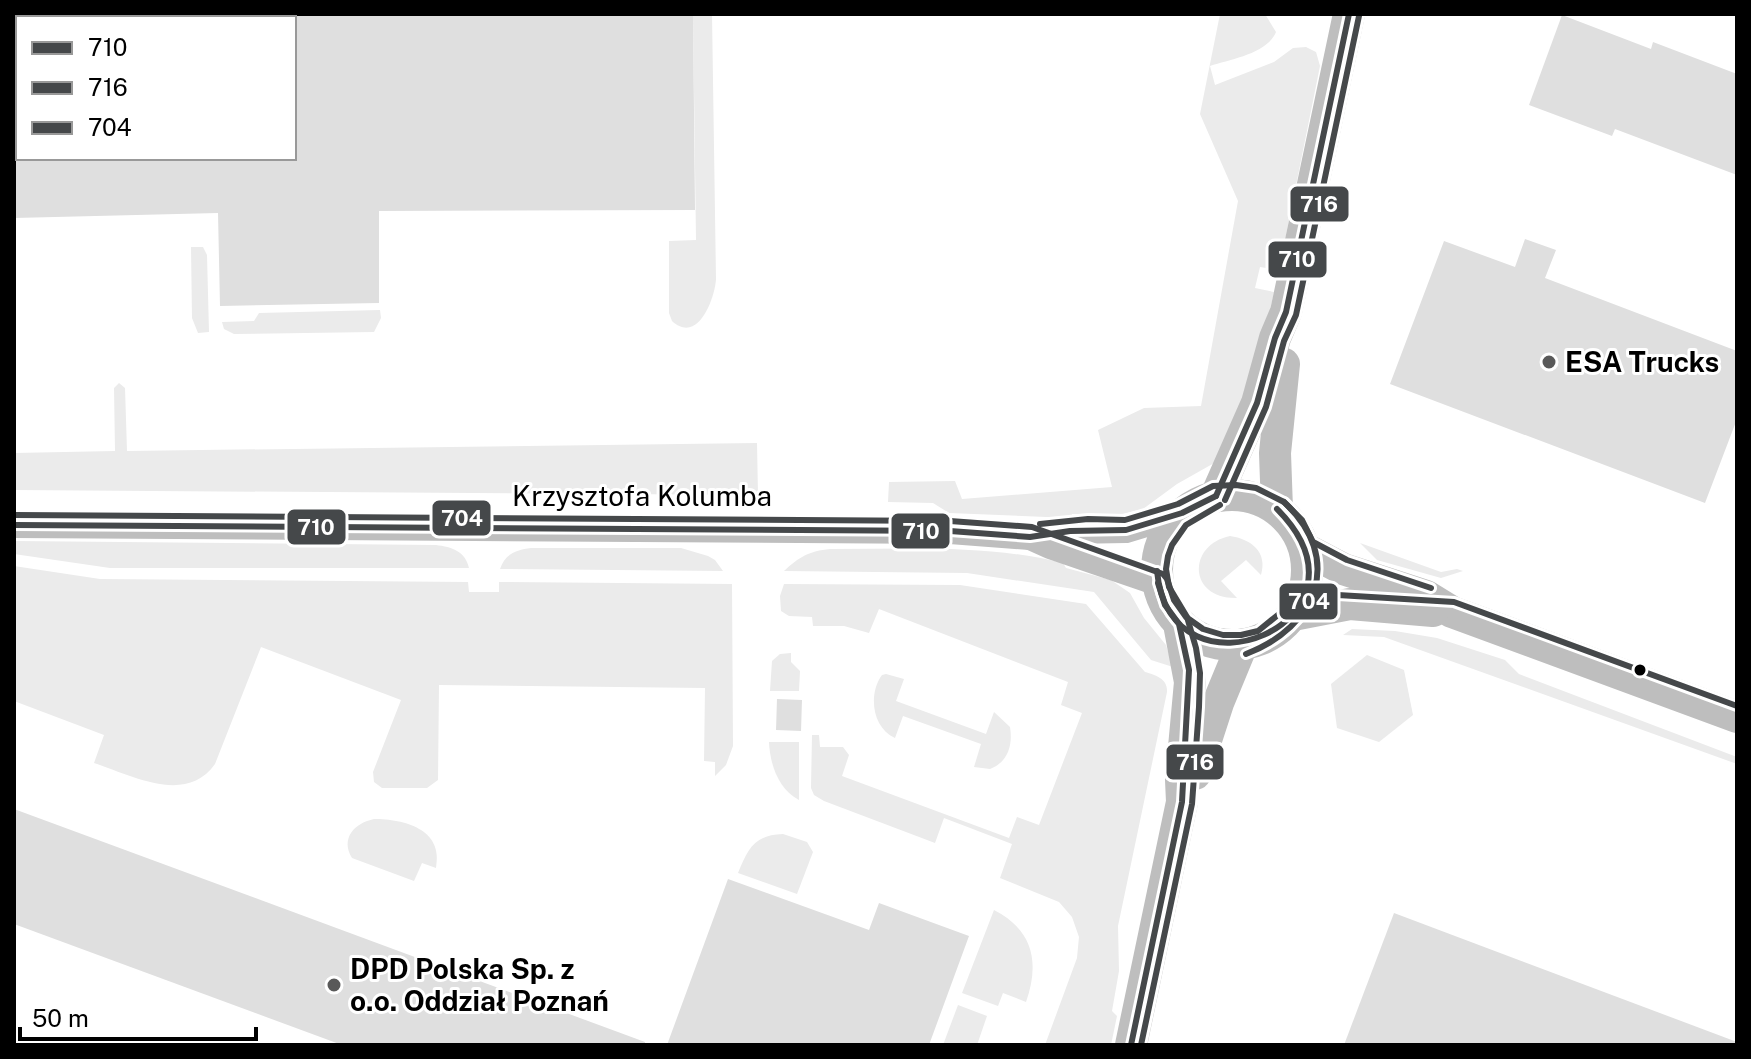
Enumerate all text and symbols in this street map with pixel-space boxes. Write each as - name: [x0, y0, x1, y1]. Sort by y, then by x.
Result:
- legend: [16, 16, 296, 160]
- text: 710: [88, 33, 127, 61]
- text: 716: [88, 73, 128, 101]
- text: 704: [88, 113, 132, 141]
- line badge: 716: [1289, 185, 1350, 223]
- text: 716: [1300, 191, 1338, 217]
- line badge: 710: [1267, 240, 1328, 279]
- text: 710: [1278, 246, 1316, 272]
- place label: ESA Trucks: [1565, 345, 1719, 378]
- marker: ESA Trucks: [1540, 353, 1558, 371]
- street label: Krzysztofa Kolumba: [512, 479, 772, 512]
- line badge: 704: [431, 499, 492, 537]
- text: 704: [441, 505, 483, 531]
- line badge: 710: [286, 508, 347, 546]
- line badge: 710: [890, 512, 951, 550]
- text: 710: [297, 514, 335, 540]
- text: 710: [902, 518, 940, 544]
- line badge: 704: [1278, 582, 1339, 621]
- text: 704: [1288, 588, 1330, 614]
- unlabelled marker: [1632, 662, 1648, 678]
- line badge: 716: [1165, 743, 1225, 781]
- text: 716: [1176, 749, 1214, 775]
- place label: DPD Polska Sp. z o.o. Oddział Poznań: [350, 952, 609, 1017]
- marker: DPD Polska Sp. z o.o. Oddział Poznań: [325, 976, 343, 994]
- scale bar: [20, 991, 256, 1041]
- text: 50 m: [32, 1004, 89, 1032]

